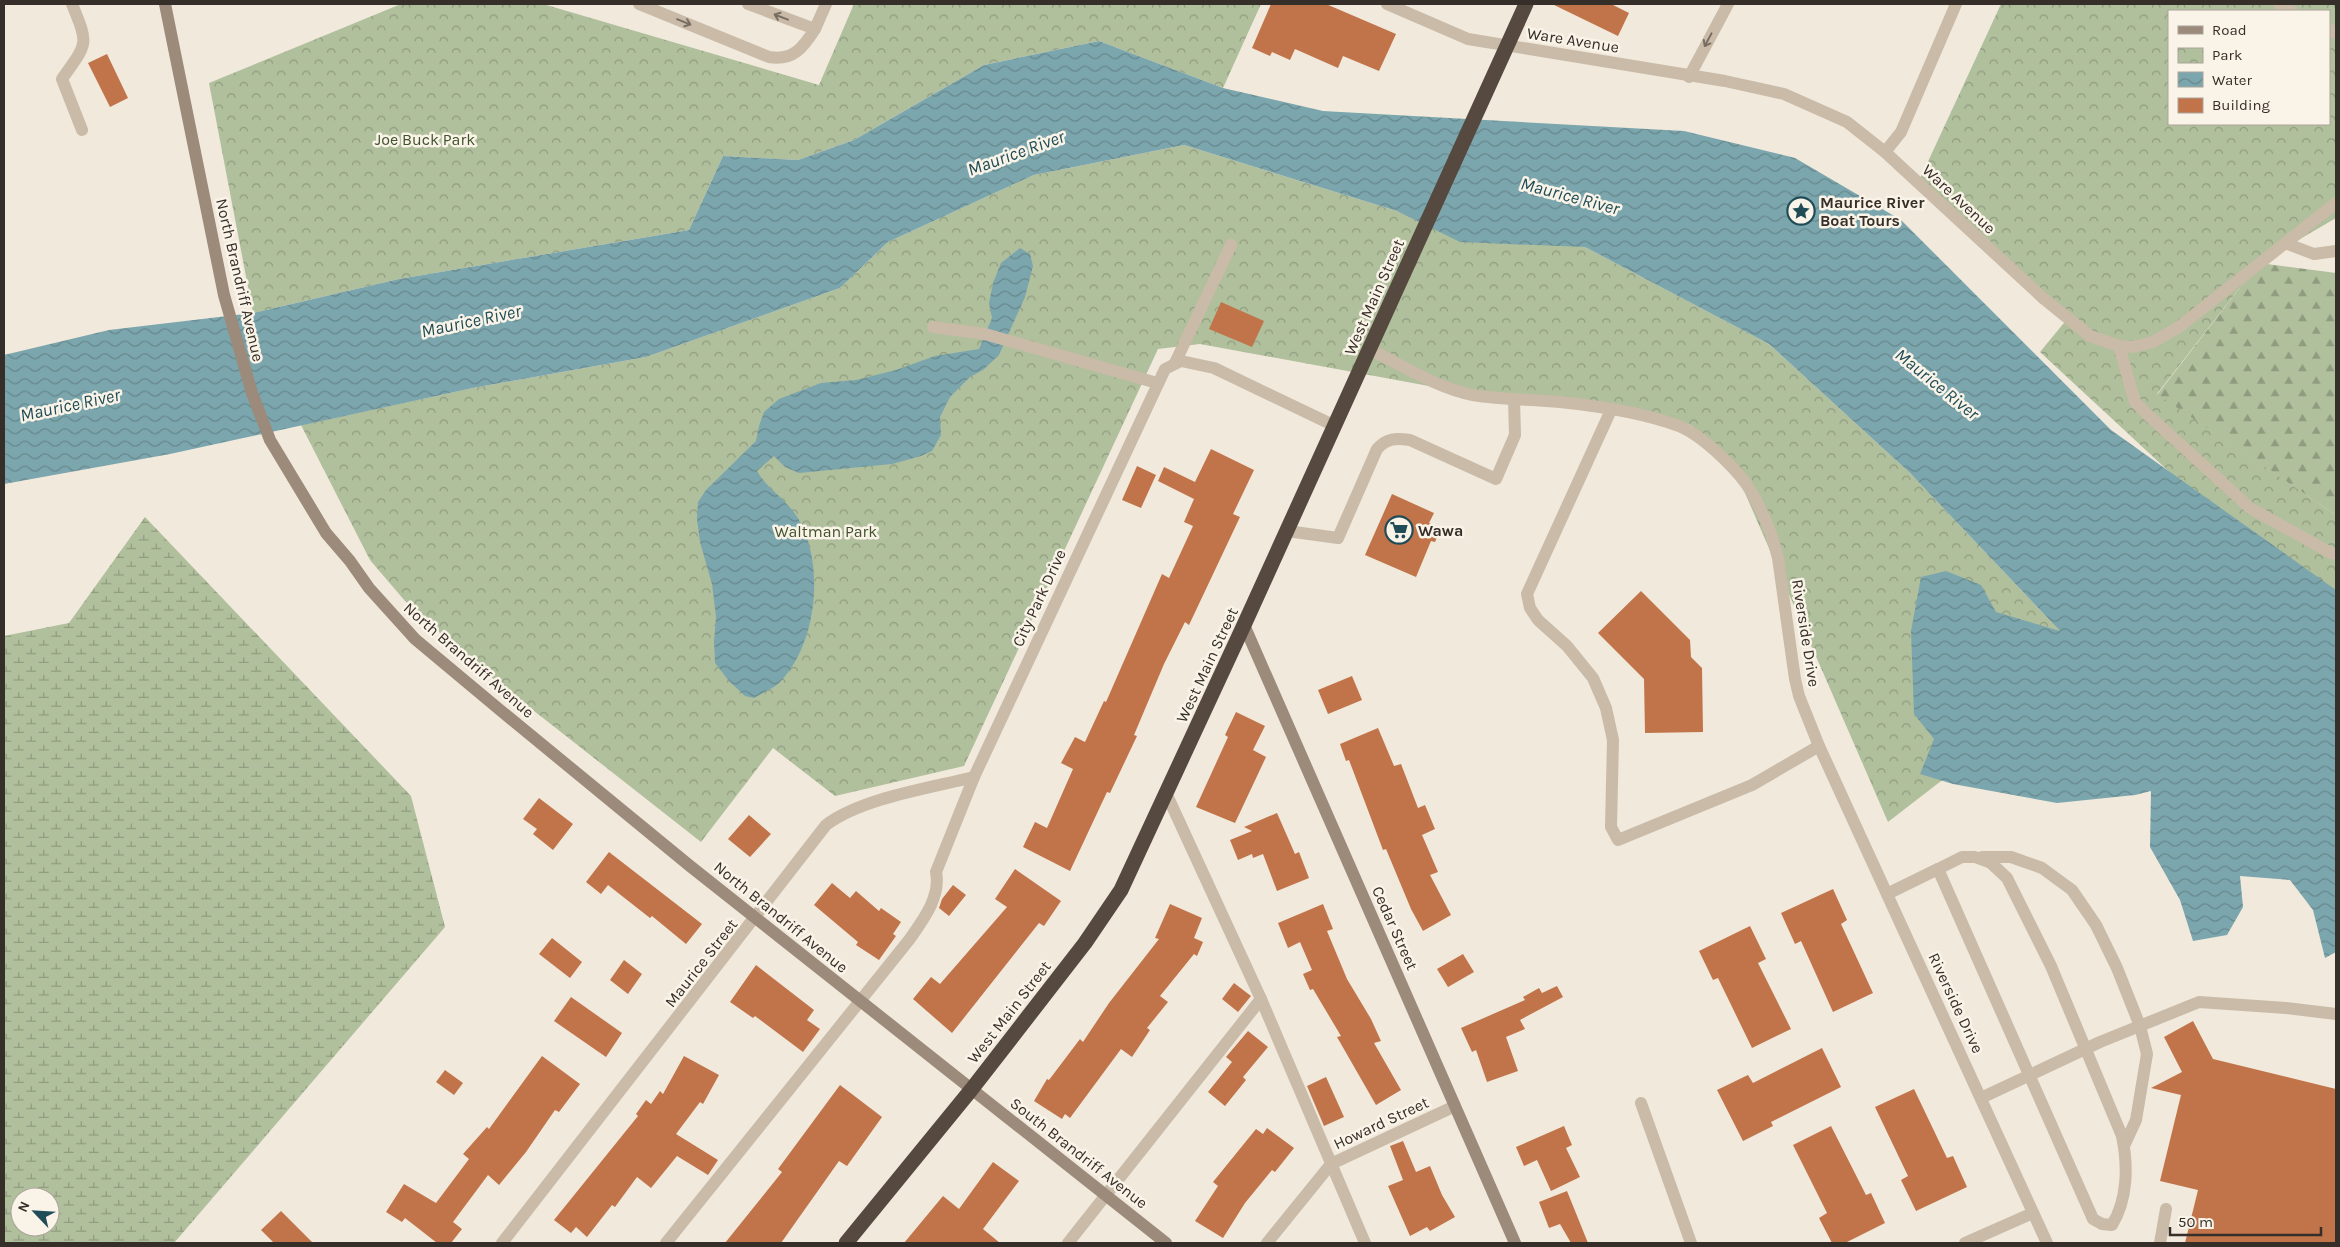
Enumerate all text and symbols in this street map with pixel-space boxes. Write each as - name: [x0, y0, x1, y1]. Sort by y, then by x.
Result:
- legend: [2168, 10, 2330, 125]
- one-way arrow: [774, 12, 789, 21]
- one-way arrow: [676, 18, 691, 28]
- text: Road: [2212, 21, 2247, 39]
- street label: Ware Avenue: [1526, 23, 1620, 57]
- one-way arrow: [1703, 33, 1713, 48]
- text: Park: [2212, 46, 2242, 64]
- text: Water: [2212, 71, 2253, 89]
- text: Building: [2212, 96, 2270, 114]
- water label: Maurice River: [965, 125, 1068, 181]
- park label: Joe Buck Park: [375, 130, 475, 149]
- street label: Ware Avenue: [1918, 160, 2000, 238]
- water label: Maurice River: [1518, 172, 1623, 220]
- place label: Maurice River Boat Tours: [1820, 193, 1925, 230]
- place icon: Maurice River Boat Tours: [1786, 196, 1816, 226]
- street label: North Brandriff Avenue: [212, 197, 268, 363]
- street label: West Main Street: [1340, 236, 1408, 358]
- water label: Maurice River: [419, 300, 524, 342]
- water label: Maurice River: [1891, 343, 1984, 425]
- water label: Maurice River: [18, 384, 123, 426]
- supermarket icon: Wawa: [1384, 515, 1414, 545]
- place label: Wawa: [1418, 521, 1463, 540]
- park label: Waltman Park: [775, 522, 877, 541]
- street label: City Park Drive: [1008, 546, 1070, 650]
- street label: Riverside Drive: [1788, 578, 1824, 688]
- street label: North Brandriff Avenue: [400, 598, 538, 722]
- street label: West Main Street: [1172, 604, 1242, 726]
- street label: North Brandriff Avenue: [710, 857, 852, 977]
- street label: Cedar Street: [1368, 883, 1422, 973]
- street label: Maurice Street: [661, 915, 741, 1011]
- street label: Riverside Drive: [1924, 950, 1988, 1056]
- street label: West Main Street: [963, 957, 1055, 1067]
- street label: South Brandriff Avenue: [1006, 1093, 1152, 1213]
- street label: Howard Street: [1330, 1093, 1432, 1153]
- north arrow: [10, 1187, 60, 1237]
- text: N: [14, 1199, 33, 1215]
- scale bar: [2170, 1204, 2321, 1236]
- text: 50 m: [2178, 1213, 2213, 1231]

